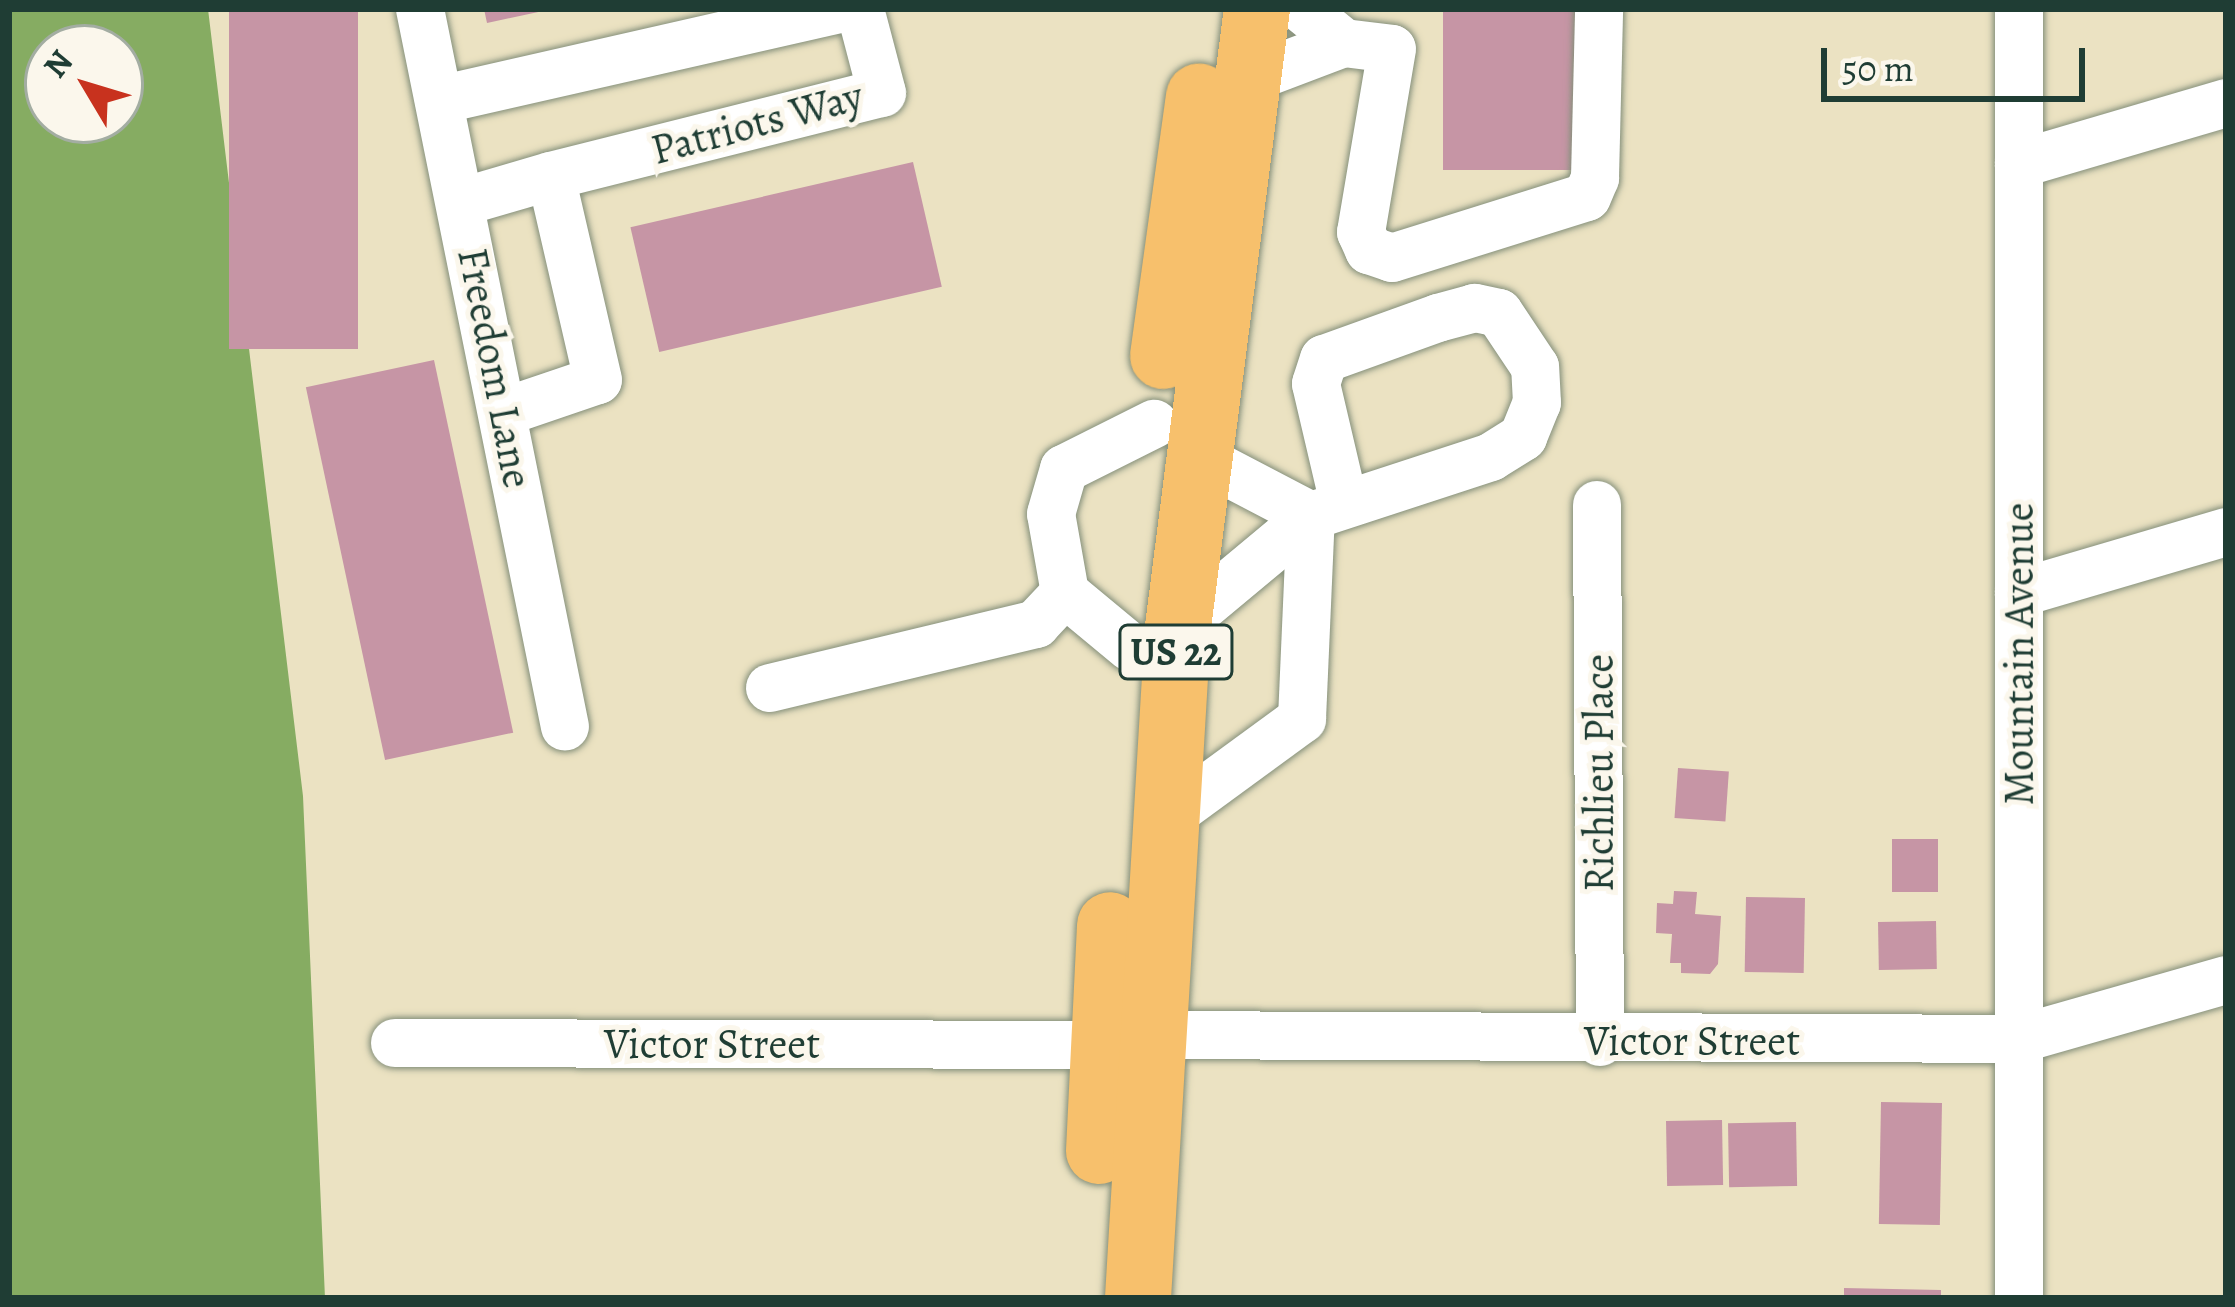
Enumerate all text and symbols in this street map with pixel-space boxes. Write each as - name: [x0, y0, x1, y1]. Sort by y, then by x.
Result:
- north arrow: [24, 24, 144, 144]
- scale bar: [1827, 24, 2091, 98]
- text: N: [32, 40, 83, 87]
- text: 50 m: [1842, 44, 1914, 93]
- street label: Patriots Way: [646, 71, 868, 175]
- street label: Freedom Lane: [447, 244, 543, 492]
- street label: Mountain Avenue: [1994, 502, 2044, 806]
- road number: US 22: [1116, 619, 1236, 685]
- street label: Richlieu Place: [1574, 654, 1624, 892]
- street label: Victor Street: [1584, 1016, 1800, 1066]
- street label: Victor Street: [604, 1019, 820, 1069]

